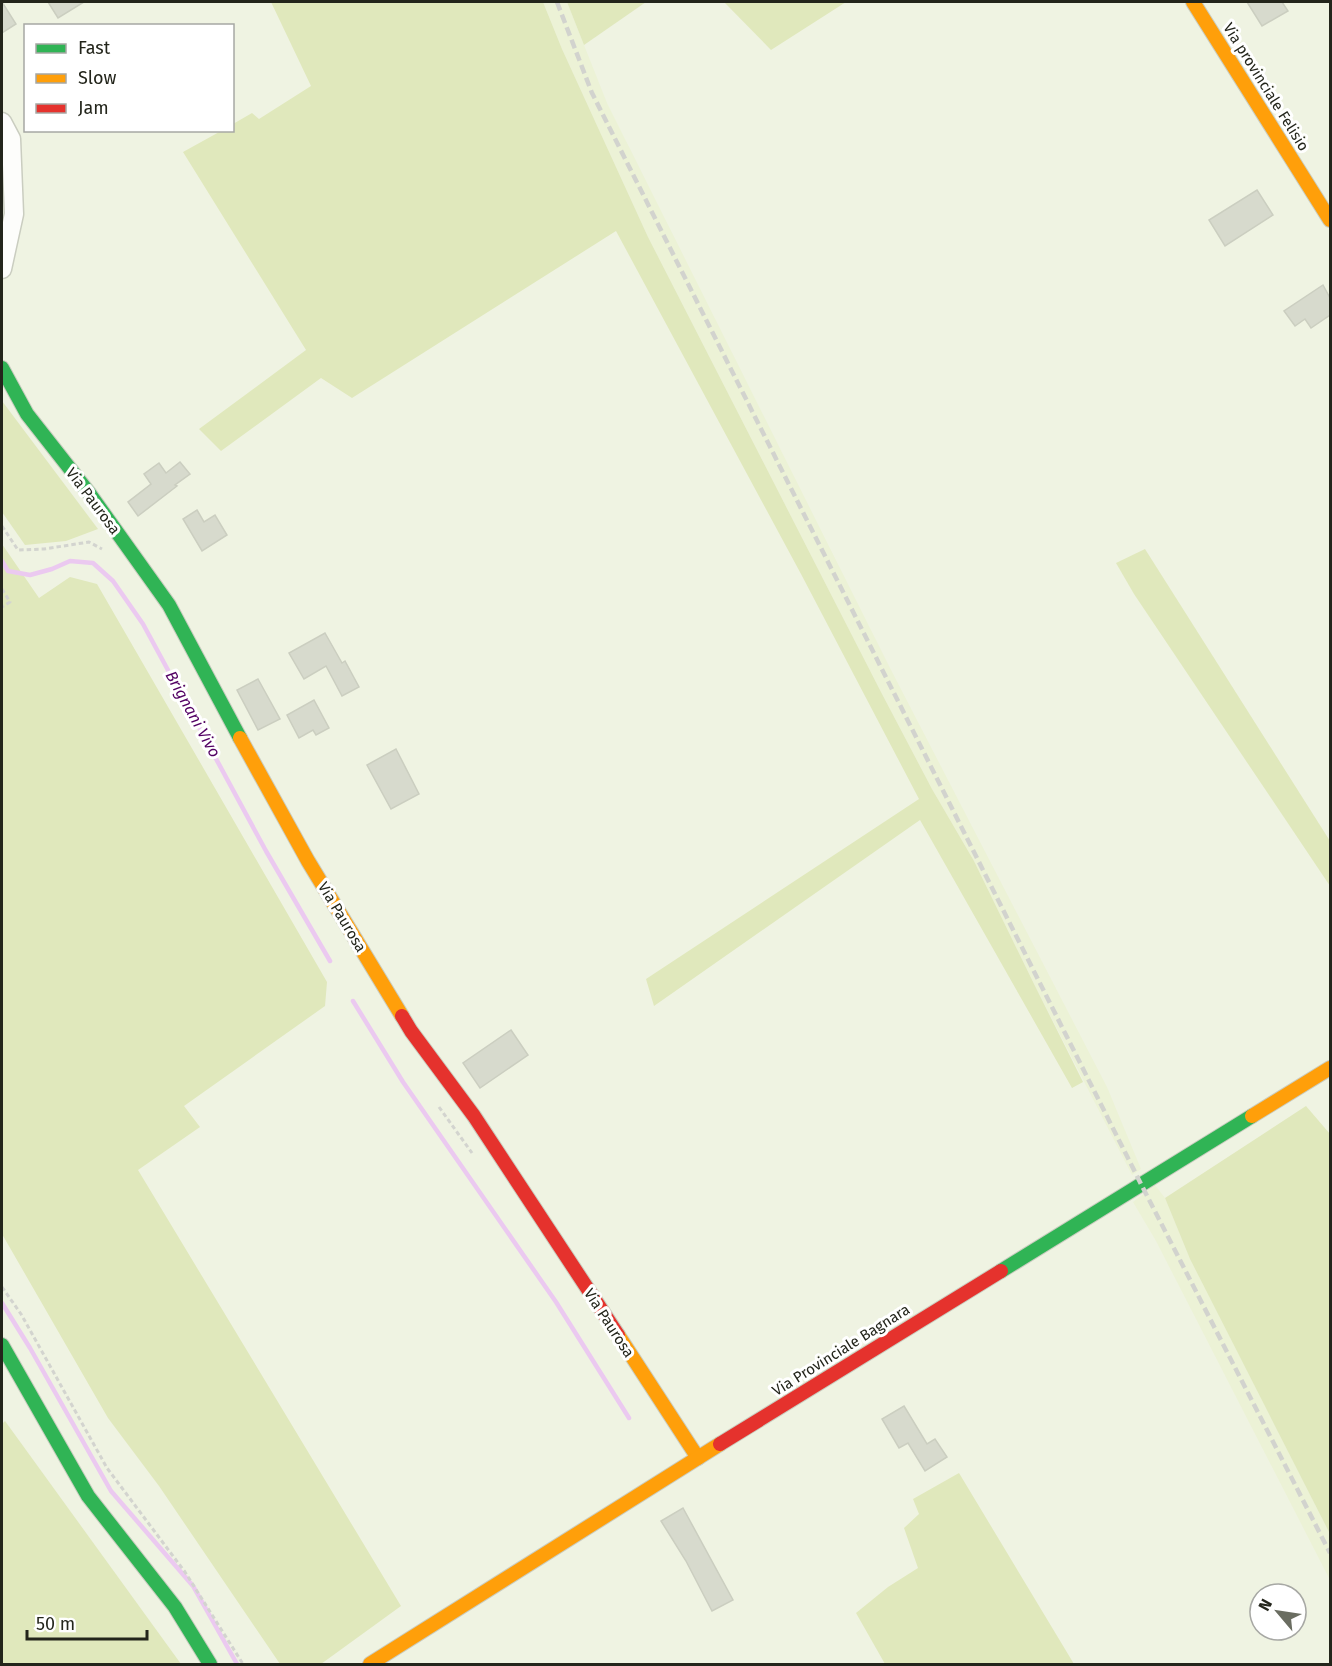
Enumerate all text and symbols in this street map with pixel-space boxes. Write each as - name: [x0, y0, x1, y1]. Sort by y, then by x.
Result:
- street label: Via provinciale Felisio: [1219, 20, 1313, 154]
- legend: [24, 24, 234, 132]
- text: Fast: [78, 37, 111, 59]
- text: Slow: [78, 67, 117, 89]
- text: Jam: [78, 97, 109, 119]
- street label: Via Paurosa: [62, 464, 124, 538]
- water label: Brignani Vivo: [161, 667, 225, 761]
- street label: Via Paurosa: [314, 879, 370, 955]
- street label: Via Paurosa: [580, 1285, 638, 1361]
- street label: Via Provinciale Bagnara: [769, 1300, 913, 1400]
- north arrow: [1248, 1582, 1308, 1642]
- text: N: [1254, 1596, 1276, 1614]
- scale bar: [27, 1603, 147, 1641]
- text: 50 m: [36, 1613, 75, 1635]

